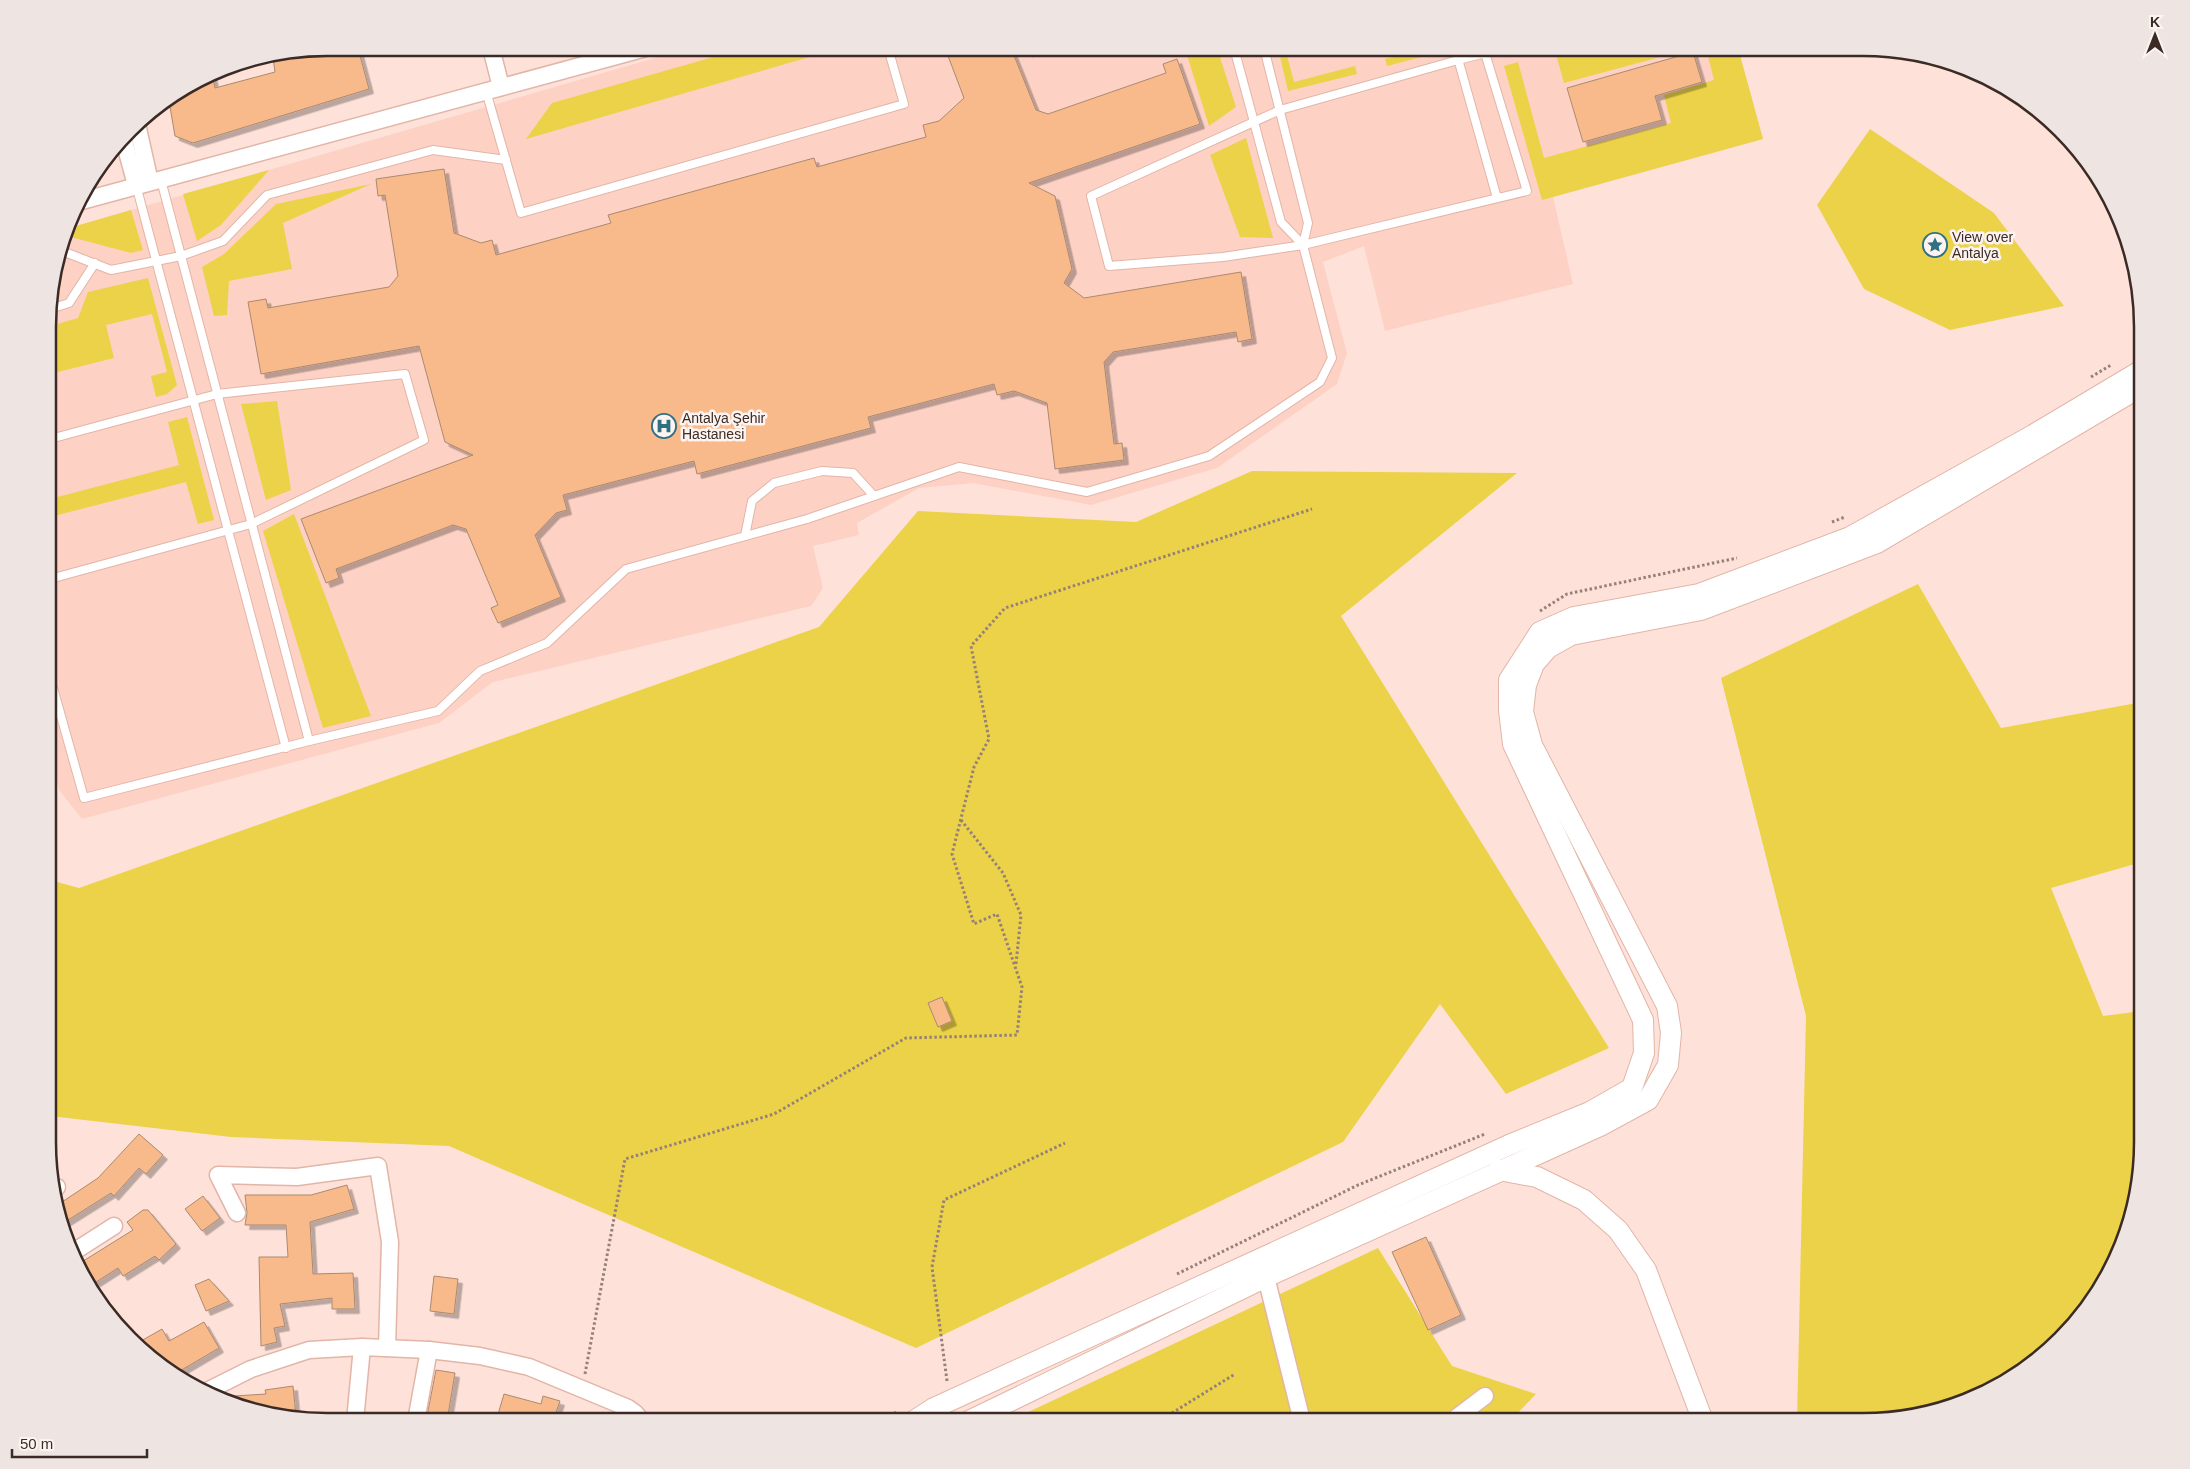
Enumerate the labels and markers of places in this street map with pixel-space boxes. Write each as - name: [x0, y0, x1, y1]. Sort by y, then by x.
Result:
- place label: View over Antalya: [1952, 229, 2014, 261]
- place icon: View over Antalya: [1922, 232, 1948, 258]
- place label: Antalya Şehir Hastanesi: [682, 410, 766, 442]
- hospital icon: Antalya Şehir Hastanesi: [651, 413, 677, 439]

